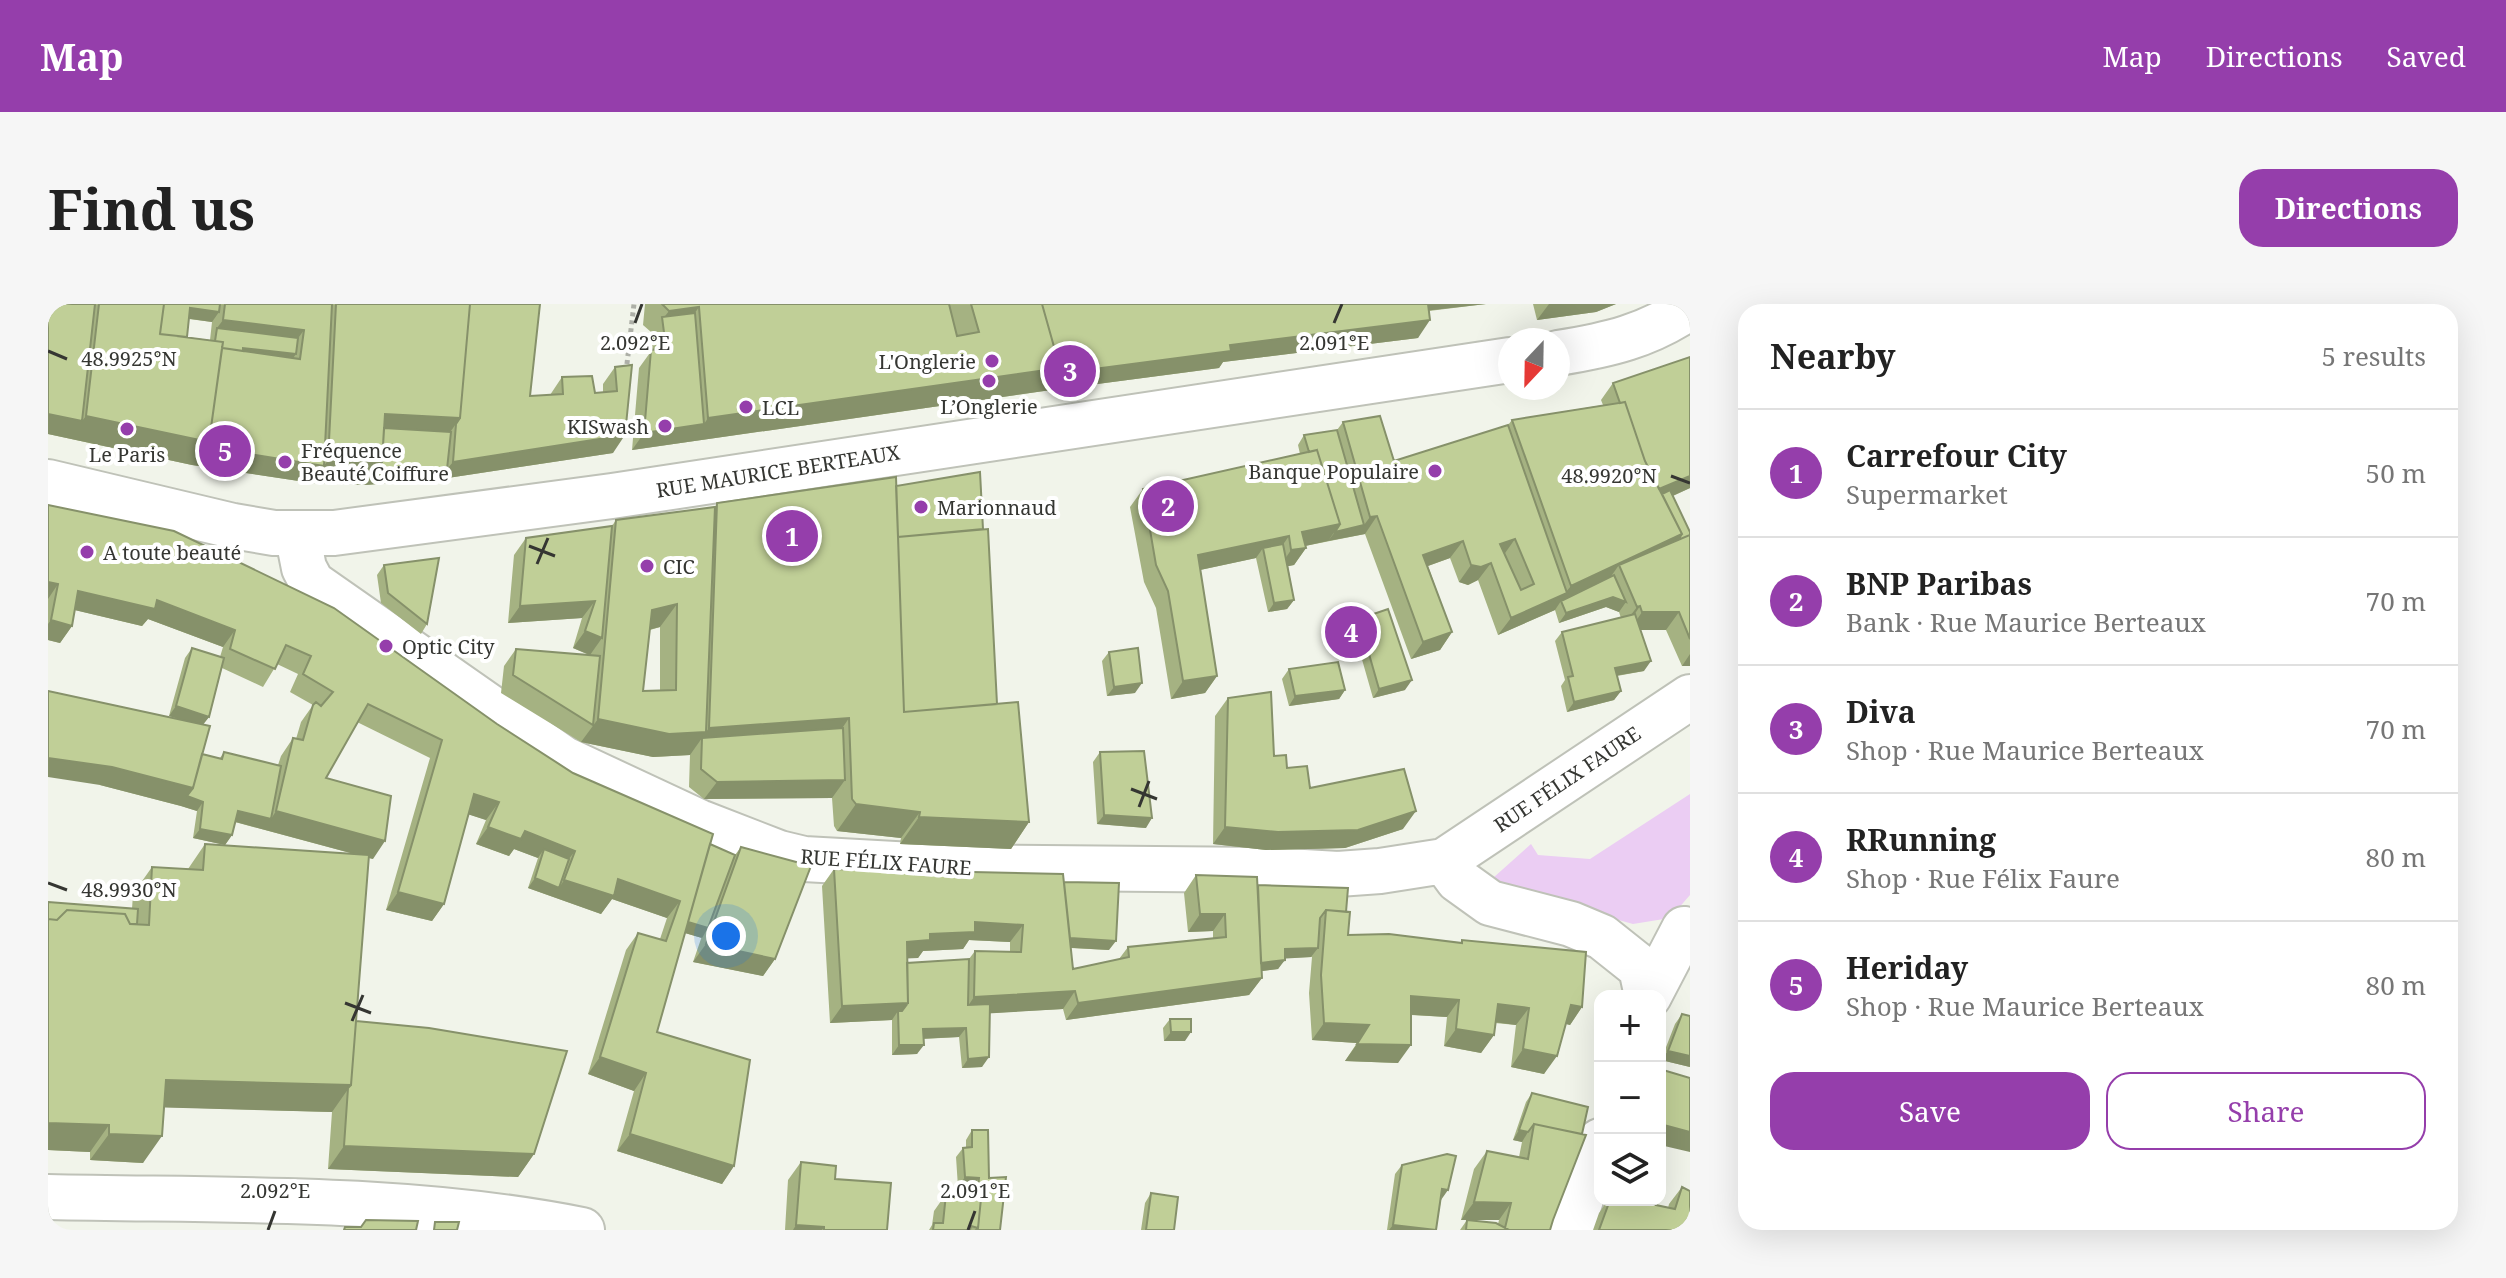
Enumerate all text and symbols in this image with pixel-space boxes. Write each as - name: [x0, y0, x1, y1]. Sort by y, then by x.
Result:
- text: Map: [40, 30, 124, 82]
- text: Map: [2102, 37, 2162, 75]
- text: Directions: [2206, 37, 2343, 75]
- text: Saved: [2387, 37, 2466, 75]
- button: Directions: [2239, 169, 2458, 247]
- text: Find us: [48, 170, 255, 246]
- north arrow: [1498, 328, 1570, 400]
- text: 2.092°E: [600, 329, 670, 356]
- text: 2.091°E: [1299, 329, 1369, 356]
- text: Nearby: [1770, 333, 1896, 379]
- text: 5 results: [2321, 338, 2426, 374]
- pin: 3: [1044, 341, 1096, 401]
- text: 48.9925°N: [81, 345, 177, 372]
- place label: L'Onglerie: [878, 348, 976, 375]
- marker: L'Onglerie: [983, 352, 1001, 370]
- marker: L’Onglerie: [980, 372, 998, 390]
- place label: L’Onglerie: [940, 393, 1038, 420]
- place label: LCL: [762, 394, 799, 421]
- marker: LCL: [737, 398, 755, 416]
- place label: KISwash: [567, 413, 649, 440]
- marker: KISwash: [656, 417, 674, 435]
- marker: Le Paris: [118, 420, 136, 438]
- pin: 5: [199, 421, 251, 481]
- text: Carrefour City: [1846, 435, 2067, 476]
- place label: Fréquence Beauté Coiffure: [301, 437, 449, 487]
- street label: RUE MAURICE BERTEAUX: [654, 438, 903, 504]
- place label: Le Paris: [89, 441, 165, 468]
- marker: Fréquence Beauté Coiffure: [276, 453, 294, 471]
- text: 1: [1789, 455, 1803, 491]
- text: 50 m: [2366, 455, 2426, 491]
- place label: Banque Populaire: [1248, 458, 1419, 485]
- marker: Banque Populaire: [1426, 462, 1444, 480]
- text: 48.9920°N: [1561, 462, 1657, 489]
- pin: 2: [1142, 476, 1194, 536]
- text: Supermarket: [1846, 476, 2008, 512]
- place label: Marionnaud: [937, 494, 1056, 521]
- marker: Marionnaud: [912, 498, 930, 516]
- pin: 1: [766, 506, 818, 566]
- place label: A toute beauté: [103, 539, 241, 566]
- marker: A toute beauté: [78, 543, 96, 561]
- place label: CIC: [663, 553, 695, 580]
- marker: CIC: [638, 557, 656, 575]
- text: BNP Paribas: [1846, 563, 2032, 604]
- text: 2: [1789, 583, 1803, 619]
- text: 70 m: [2366, 583, 2426, 619]
- pin: 4: [1325, 602, 1377, 662]
- text: Bank · Rue Maurice Berteaux: [1846, 604, 2206, 640]
- place label: Optic City: [402, 633, 495, 660]
- marker: Optic City: [377, 637, 395, 655]
- text: Diva: [1846, 691, 1916, 732]
- text: 3: [1789, 711, 1803, 747]
- text: 70 m: [2366, 711, 2426, 747]
- street label: RUE FÉLIX FAURE: [1488, 720, 1646, 838]
- text: Shop · Rue Maurice Berteaux: [1846, 732, 2204, 768]
- text: RRunning: [1846, 819, 1996, 860]
- text: 4: [1789, 839, 1803, 875]
- text: 80 m: [2366, 839, 2426, 875]
- street label: RUE FÉLIX FAURE: [800, 843, 972, 881]
- text: Shop · Rue Félix Faure: [1846, 860, 2120, 896]
- text: 48.9930°N: [81, 876, 177, 903]
- your location: [706, 916, 746, 956]
- text: Heriday: [1846, 947, 1968, 988]
- text: 5: [1789, 967, 1803, 1003]
- text: 80 m: [2366, 967, 2426, 1003]
- text: Shop · Rue Maurice Berteaux: [1846, 988, 2204, 1024]
- map controls: [1594, 990, 1666, 1206]
- button: +: [1594, 990, 1666, 1062]
- button: −: [1594, 1062, 1666, 1134]
- button: Save: [1770, 1072, 2090, 1150]
- button: Share: [2106, 1072, 2426, 1150]
- button: layers: [1594, 1134, 1666, 1206]
- text: 2.092°E: [240, 1177, 310, 1204]
- text: 2.091°E: [940, 1177, 1010, 1204]

